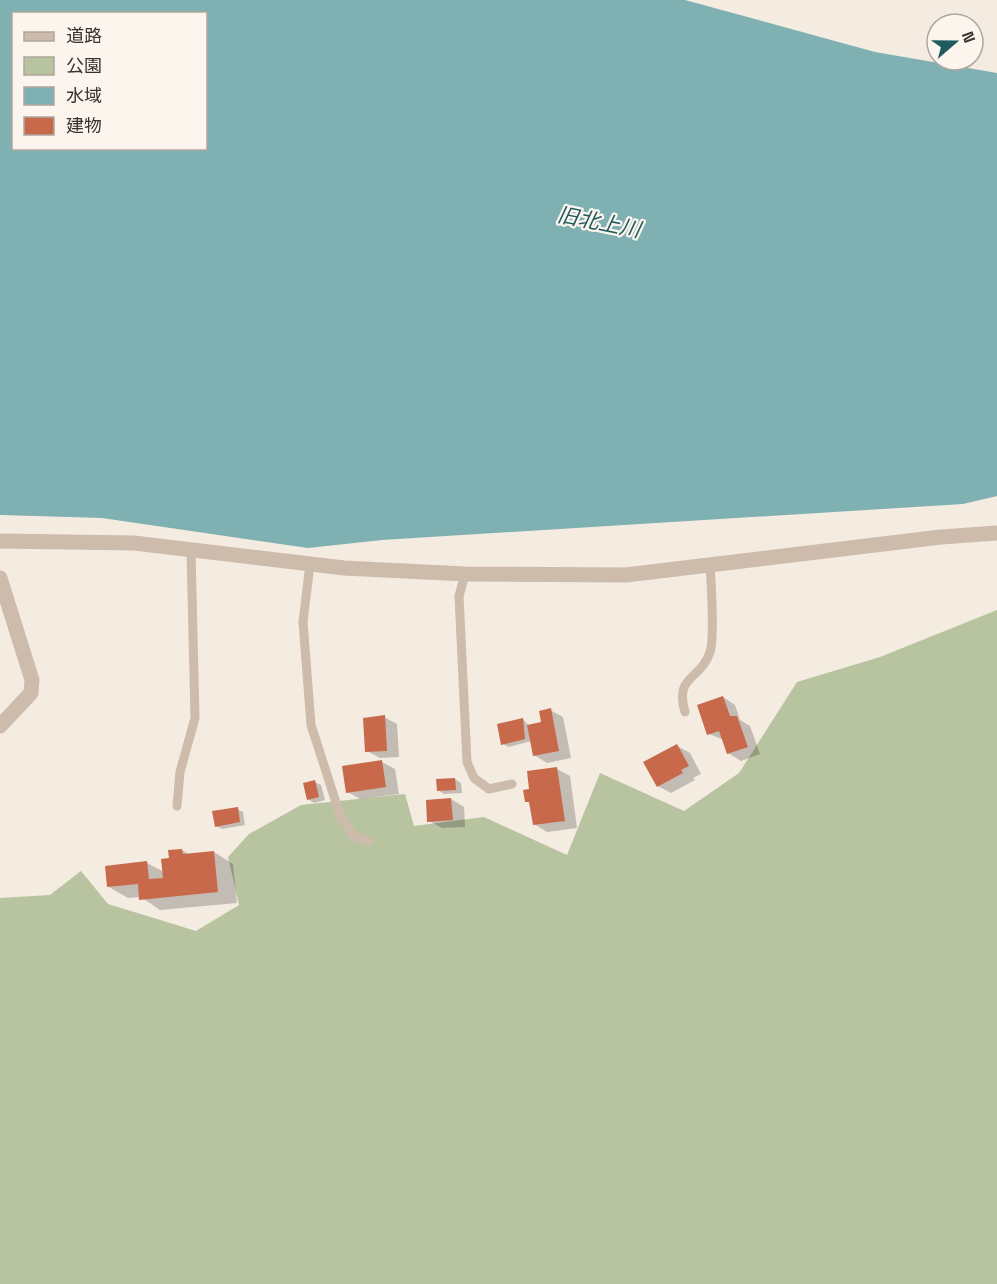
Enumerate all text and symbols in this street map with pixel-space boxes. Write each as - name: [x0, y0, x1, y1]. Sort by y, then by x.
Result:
- legend: [12, 12, 207, 150]
- north arrow: [925, 12, 985, 72]
- text: 道路: [66, 24, 102, 47]
- text: N: [957, 28, 980, 46]
- text: 公園: [66, 54, 102, 77]
- text: 水域: [66, 84, 102, 107]
- text: 建物: [66, 114, 102, 137]
- water label: 旧北上川: [555, 201, 645, 244]

